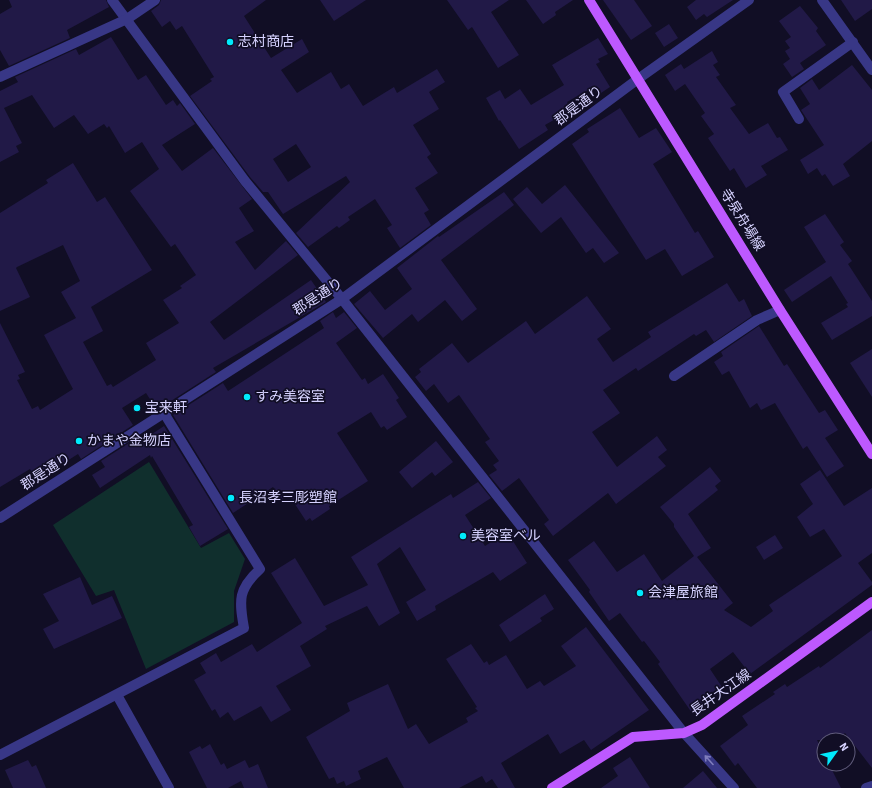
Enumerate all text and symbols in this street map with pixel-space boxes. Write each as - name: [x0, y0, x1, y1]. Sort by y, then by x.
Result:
- place label: 志村商店: [238, 32, 294, 52]
- marker: 志村商店: [225, 37, 235, 47]
- street label: 郡是通り: [551, 81, 607, 131]
- street label: 寺泉舟場線: [715, 185, 769, 255]
- street label: 郡是通り: [289, 273, 347, 321]
- place label: すみ美容室: [255, 387, 325, 407]
- marker: すみ美容室: [242, 392, 252, 402]
- place label: 宝来軒: [145, 398, 187, 418]
- marker: 宝来軒: [132, 403, 142, 413]
- place label: かまや金物店: [87, 431, 171, 451]
- marker: かまや金物店: [74, 436, 84, 446]
- street label: 郡是通り: [17, 448, 75, 496]
- place label: 長沼孝三彫塑館: [239, 488, 337, 508]
- marker: 長沼孝三彫塑館: [226, 493, 236, 503]
- place label: 美容室ベル: [471, 526, 541, 546]
- marker: 美容室ベル: [458, 531, 468, 541]
- place label: 会津屋旅館: [648, 583, 718, 603]
- marker: 会津屋旅館: [635, 588, 645, 598]
- street label: 長井大江線: [687, 665, 755, 721]
- north arrow: [816, 732, 856, 772]
- text: N: [836, 740, 852, 754]
- one-way arrow: [705, 755, 714, 766]

